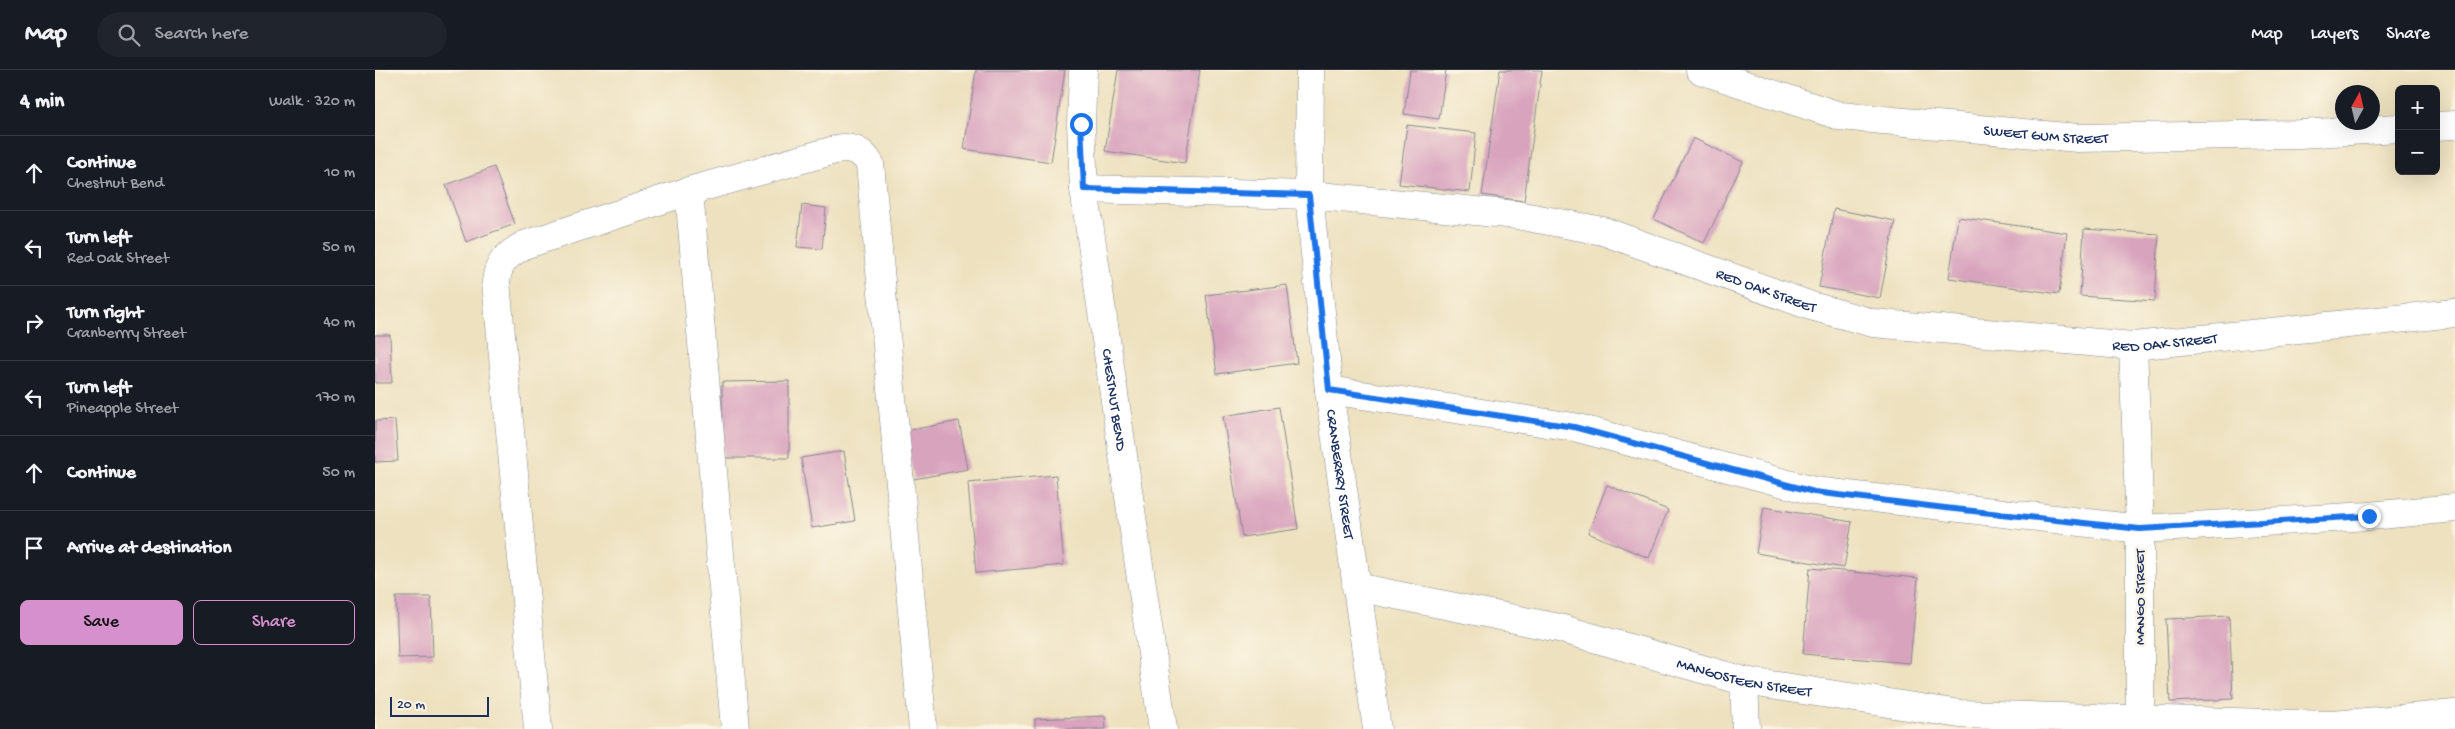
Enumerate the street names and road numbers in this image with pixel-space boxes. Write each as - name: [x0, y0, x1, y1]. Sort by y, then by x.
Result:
- street label: SWEET GUM STREET: [1982, 122, 2110, 149]
- street label: RED OAK STREET: [1713, 265, 1819, 318]
- street label: RED OAK STREET: [2111, 330, 2220, 357]
- street label: CHESTNUT BEND: [1096, 348, 1129, 453]
- street label: CRANBERRRY STREET: [1321, 408, 1357, 542]
- street label: MANGO STREET: [2132, 548, 2150, 645]
- street label: MANGOSTEEN STREET: [1674, 655, 1814, 702]

